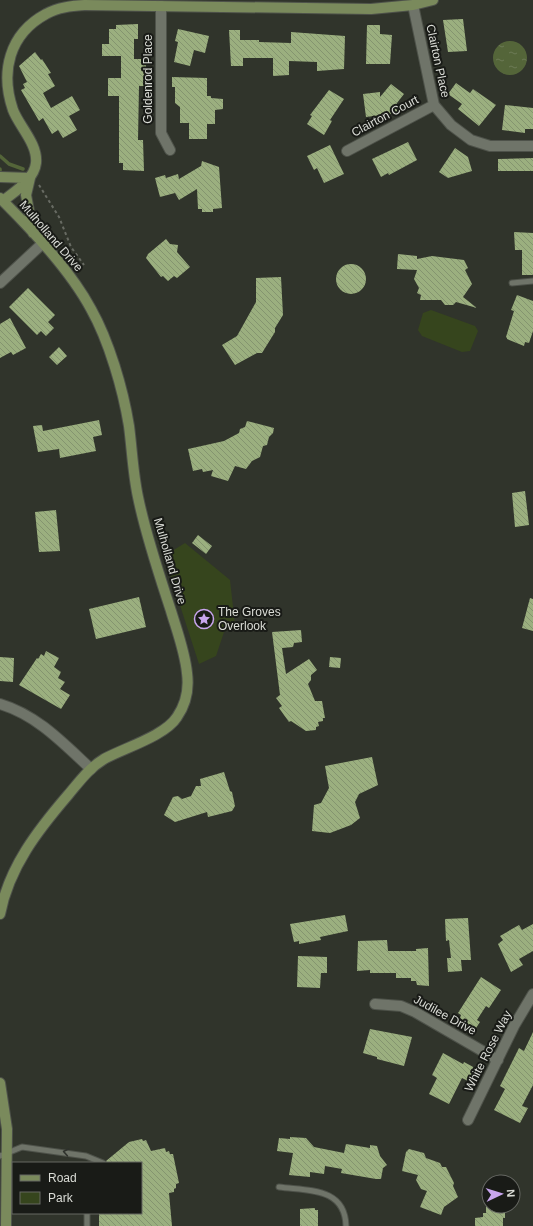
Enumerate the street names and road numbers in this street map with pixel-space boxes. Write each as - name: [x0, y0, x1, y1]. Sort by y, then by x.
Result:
- street label: Clairton Place: [423, 23, 453, 99]
- street label: Goldenrod Place: [141, 34, 155, 124]
- street label: Clairton Court: [349, 92, 422, 140]
- street label: Mulholland Drive: [16, 198, 86, 275]
- street label: Mulholland Drive: [151, 516, 189, 606]
- street label: Judilee Drive: [411, 992, 479, 1038]
- street label: White Rose Way: [462, 1008, 514, 1094]

